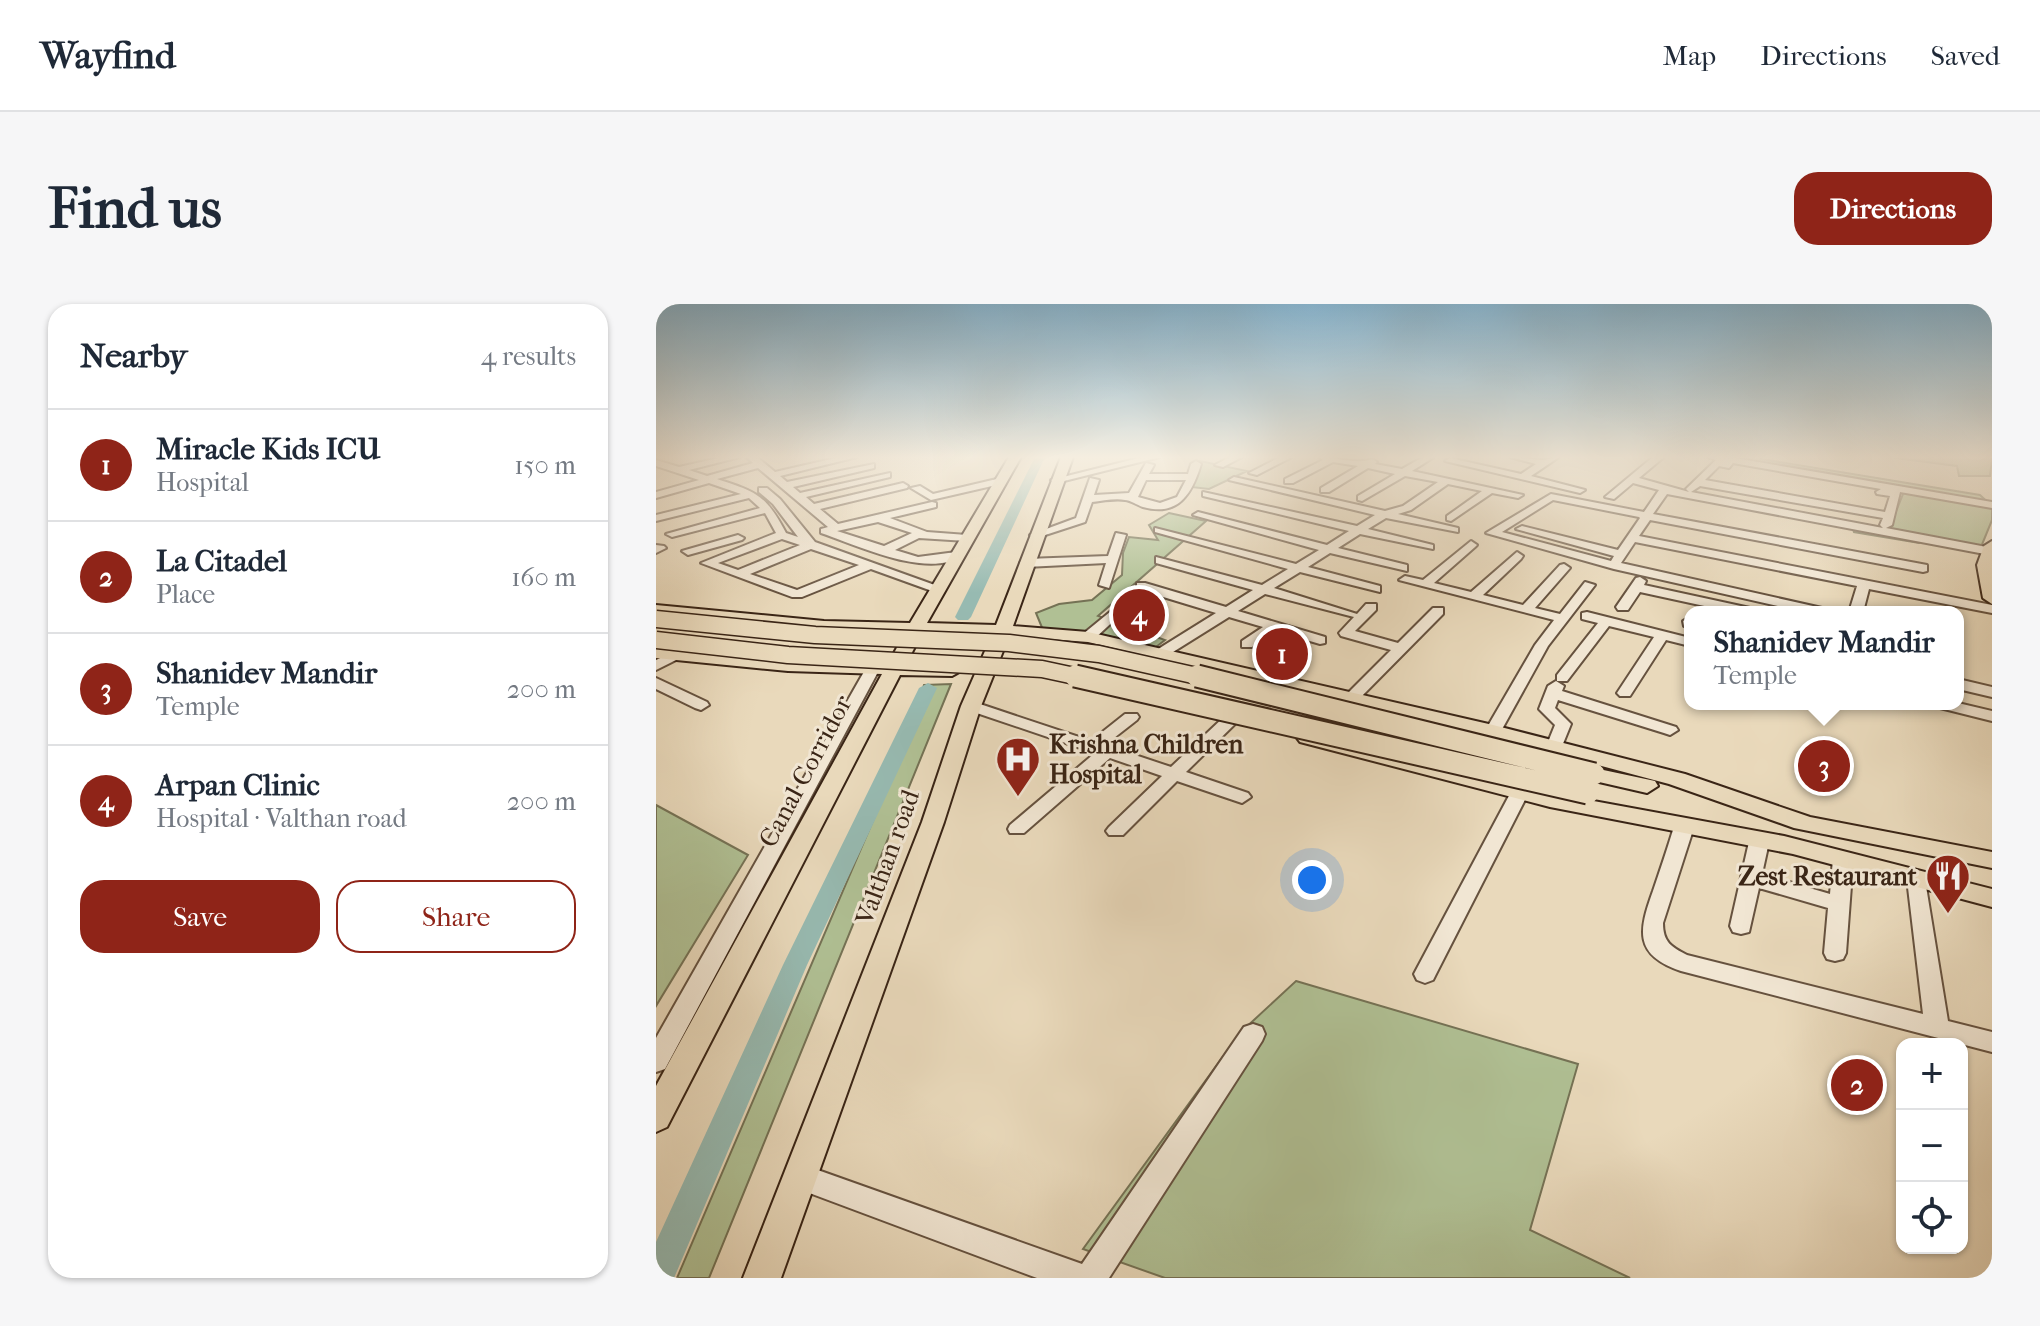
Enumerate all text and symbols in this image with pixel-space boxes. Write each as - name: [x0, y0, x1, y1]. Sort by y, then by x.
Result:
- text: Wayfind: [40, 33, 176, 78]
- text: Map: [1663, 39, 1716, 72]
- text: Directions: [1760, 39, 1887, 72]
- text: Saved: [1931, 39, 2000, 72]
- button: Directions: [1794, 172, 1992, 245]
- text: Find us: [48, 176, 222, 241]
- text: Nearby: [80, 336, 187, 376]
- text: 4 results: [481, 341, 576, 372]
- text: Miracle Kids ICU: [156, 432, 381, 467]
- text: 1: [101, 450, 111, 481]
- text: 150 m: [514, 450, 576, 481]
- text: Hospital: [156, 467, 249, 498]
- text: La Citadel: [156, 544, 287, 579]
- text: 2: [99, 562, 113, 593]
- text: 160 m: [511, 562, 576, 593]
- text: Place: [156, 579, 215, 610]
- pin: 4: [1113, 585, 1165, 645]
- popup: [1684, 606, 1964, 710]
- pin: 1: [1256, 624, 1308, 684]
- text: Shanidev Mandir: [1713, 625, 1935, 660]
- text: Shanidev Mandir: [156, 656, 377, 691]
- text: Temple: [1713, 660, 1797, 691]
- text: 3: [101, 674, 111, 705]
- text: 200 m: [507, 674, 576, 705]
- street label: Canal Corridor: [752, 690, 859, 853]
- text: Temple: [156, 691, 240, 722]
- place label: Krishna Children Hospital: [1049, 729, 1244, 790]
- hospital icon: Krishna Children Hospital: [994, 735, 1042, 798]
- pin: 3: [1798, 736, 1850, 796]
- text: Arpan Clinic: [156, 768, 320, 803]
- street label: Valthan road: [848, 785, 926, 930]
- text: 4: [98, 786, 114, 817]
- text: 200 m: [507, 786, 576, 817]
- text: Hospital · Valthan road: [156, 803, 407, 834]
- restaurant icon: Zest Restaurant: [1924, 852, 1972, 915]
- your location: [1292, 860, 1332, 900]
- place label: Zest Restaurant: [1738, 861, 1918, 892]
- button: Save: [80, 880, 320, 953]
- button: Share: [336, 880, 576, 953]
- map controls: [1896, 1038, 1968, 1254]
- button: +: [1896, 1038, 1968, 1110]
- pin: 2: [1831, 1055, 1883, 1115]
- button: −: [1896, 1110, 1968, 1182]
- button: locate: [1896, 1182, 1968, 1254]

